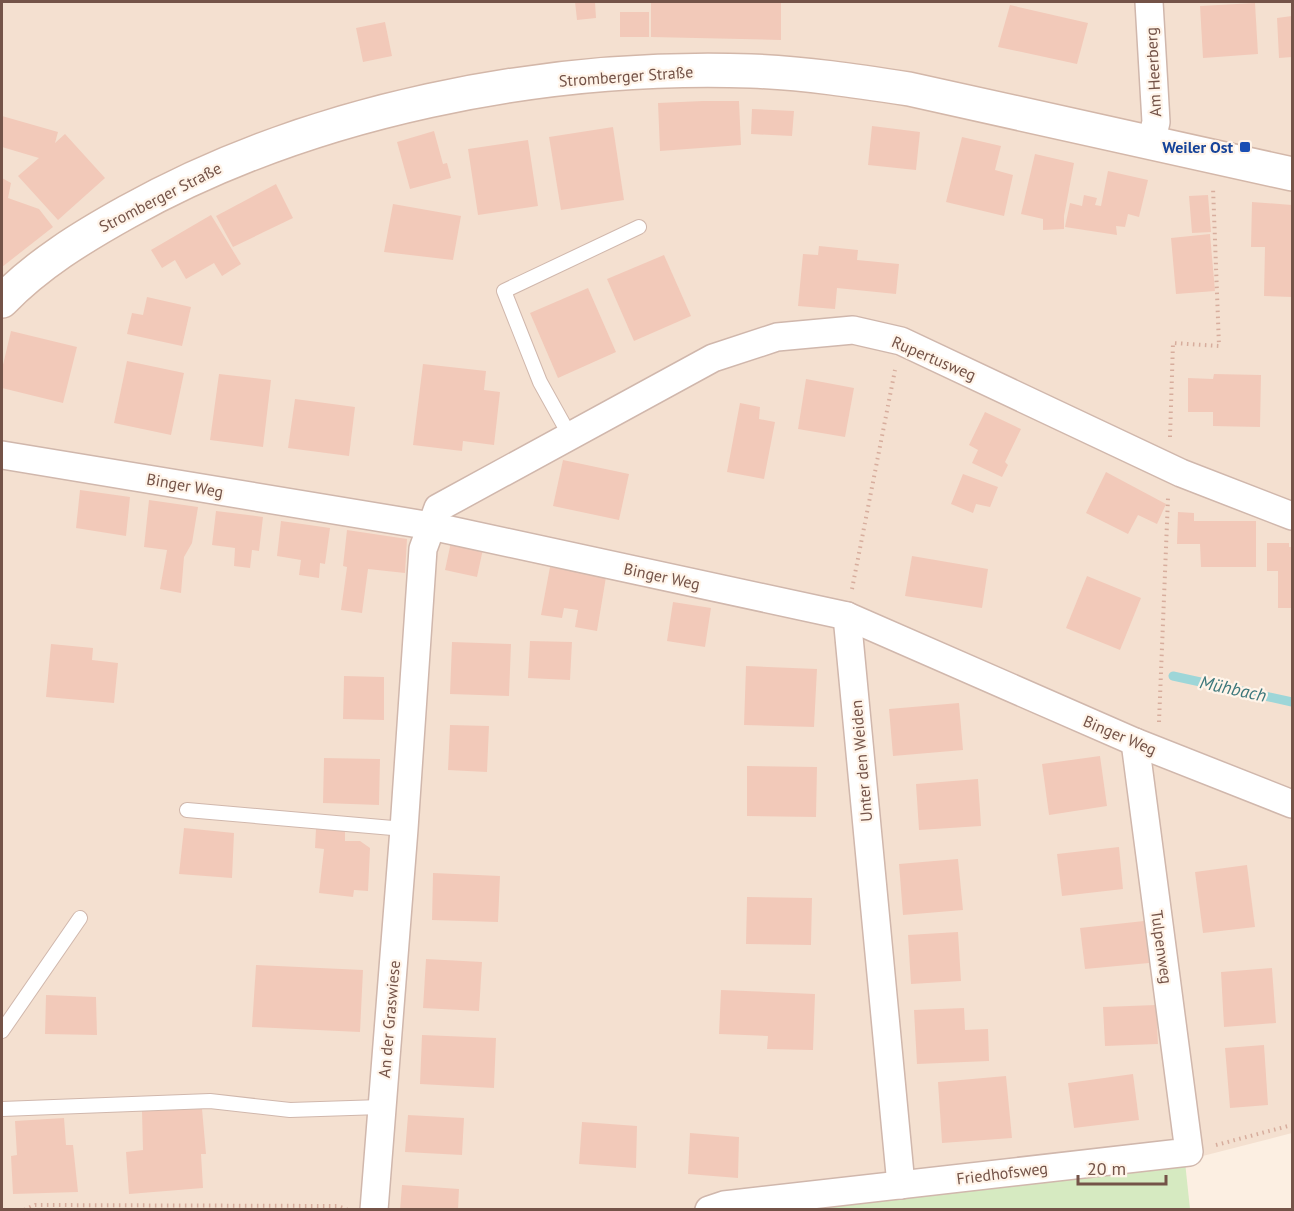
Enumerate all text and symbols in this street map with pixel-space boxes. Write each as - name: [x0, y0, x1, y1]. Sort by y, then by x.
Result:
- street label: Am Heerberg: [1141, 27, 1165, 117]
- street label: Stromberger Straße: [558, 61, 694, 91]
- place label: Weiler Ost: [1162, 137, 1233, 157]
- marker: Weiler Ost: [1238, 140, 1252, 154]
- street label: Stromberger Straße: [96, 158, 224, 236]
- street label: Rupertusweg: [889, 331, 979, 385]
- street label: Binger Weg: [145, 468, 225, 502]
- street label: Binger Weg: [622, 558, 702, 594]
- water label: Mühbach: [1198, 670, 1269, 707]
- street label: Unter den Weiden: [846, 699, 876, 823]
- street label: Binger Weg: [1080, 711, 1160, 759]
- street label: Tulpenweg: [1147, 909, 1177, 985]
- street label: An der Graswiese: [374, 959, 404, 1079]
- scale bar: [1078, 1148, 1166, 1186]
- street label: Friedhofsweg: [955, 1157, 1049, 1189]
- text: 20 m: [1087, 1157, 1126, 1180]

